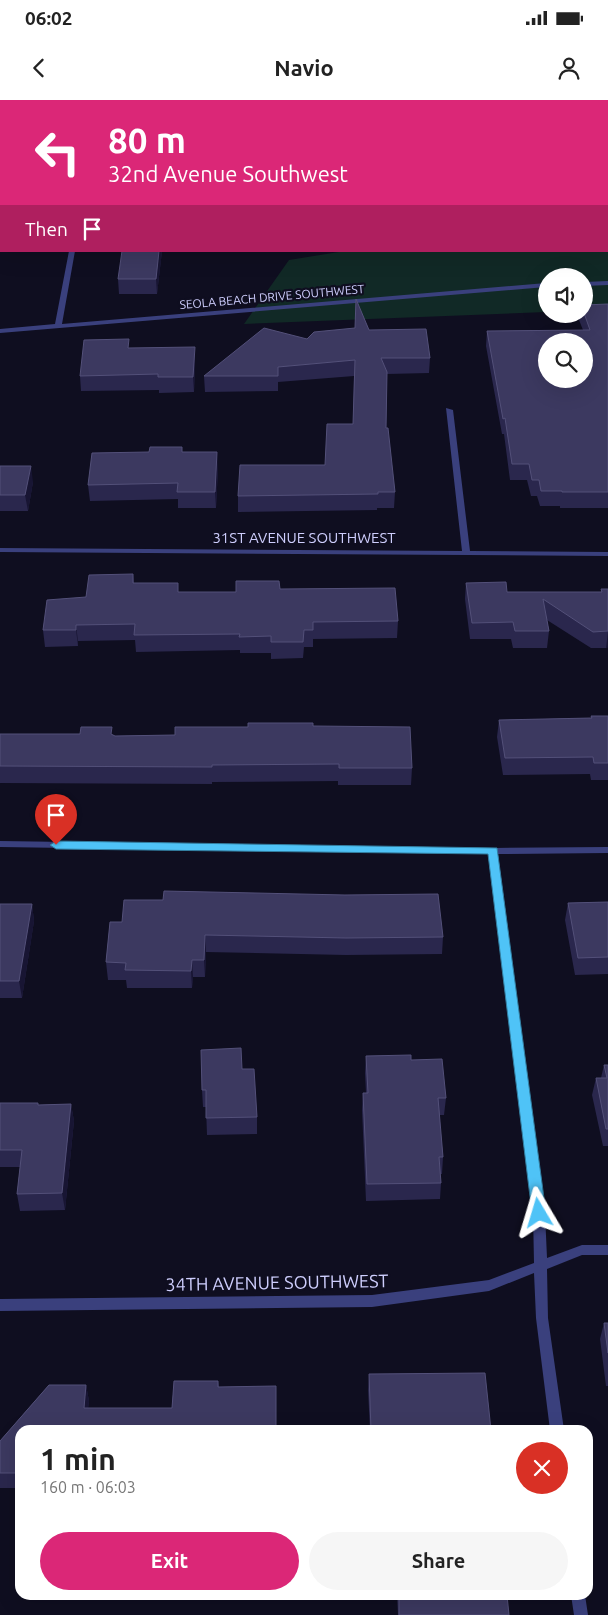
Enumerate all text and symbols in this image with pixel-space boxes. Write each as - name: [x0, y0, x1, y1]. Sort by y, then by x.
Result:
- text: 06:02: [25, 7, 73, 29]
- icon: back: [25, 54, 53, 82]
- icon: person: [555, 54, 583, 82]
- text: Navio: [274, 55, 334, 80]
- icon: left: [25, 120, 90, 185]
- text: 80 m: [108, 120, 186, 160]
- text: 32nd Avenue Southwest: [108, 161, 348, 186]
- icon: arrive: [78, 215, 106, 243]
- text: Then: [25, 218, 68, 240]
- map controls: [538, 268, 593, 388]
- button: sound: [538, 268, 593, 323]
- street label: SEOLA BEACH DRIVE SOUTHWEST: [179, 282, 365, 311]
- button: search: [538, 333, 593, 388]
- street label: 31ST AVENUE SOUTHWEST: [212, 529, 396, 546]
- pin: [35, 794, 77, 845]
- icon: arrive: [42, 801, 70, 829]
- position arrow: [512, 1186, 564, 1238]
- street label: 34TH AVENUE SOUTHWEST: [165, 1270, 389, 1294]
- text: 1 min: [40, 1442, 116, 1476]
- button: close: [516, 1442, 568, 1494]
- text: 160 m · 06:03: [40, 1478, 136, 1496]
- button: Exit: [40, 1532, 299, 1590]
- button: Share: [309, 1532, 568, 1590]

